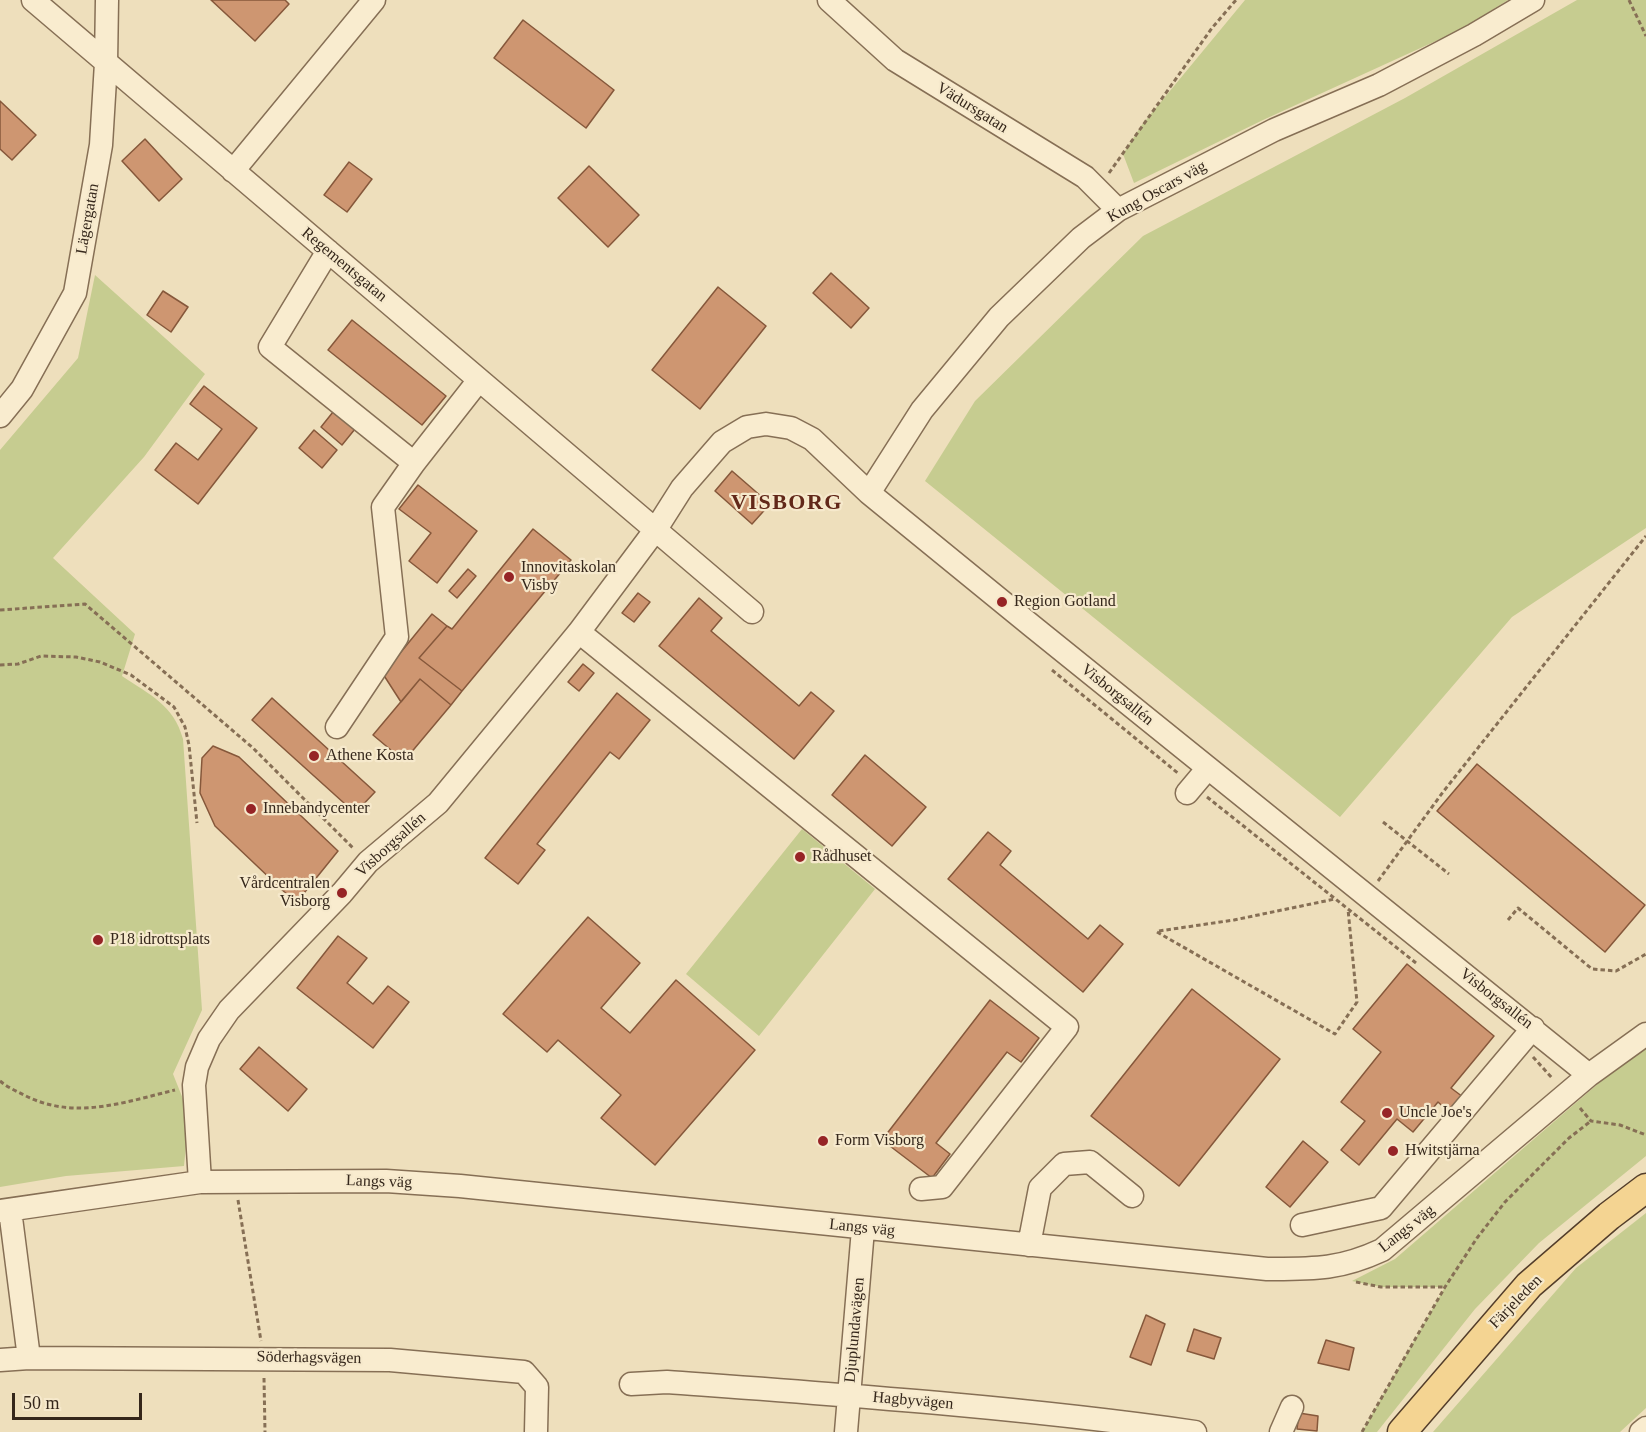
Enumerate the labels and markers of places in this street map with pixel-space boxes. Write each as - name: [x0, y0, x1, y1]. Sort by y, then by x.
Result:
- place label: Innovitaskolan Visby: [521, 558, 616, 596]
- marker: Innovitaskolan Visby: [502, 570, 516, 584]
- place label: Region Gotland: [1014, 592, 1116, 612]
- marker: Region Gotland: [995, 595, 1009, 609]
- place label: Athene Kosta: [326, 746, 414, 766]
- marker: Athene Kosta: [307, 749, 321, 763]
- place label: Innebandycenter: [263, 799, 370, 819]
- marker: Innebandycenter: [244, 802, 258, 816]
- place label: Rådhuset: [812, 847, 872, 867]
- marker: Rådhuset: [793, 850, 807, 864]
- place label: Vårdcentralen Visborg: [239, 874, 330, 912]
- marker: Vårdcentralen Visborg: [335, 886, 349, 900]
- place label: P18 idrottsplats: [110, 930, 210, 950]
- marker: P18 idrottsplats: [91, 933, 105, 947]
- place label: Uncle Joe's: [1399, 1103, 1472, 1123]
- marker: Uncle Joe's: [1380, 1106, 1394, 1120]
- place label: Form Visborg: [835, 1131, 924, 1151]
- marker: Form Visborg: [816, 1134, 830, 1148]
- place label: Hwitstjärna: [1405, 1141, 1480, 1161]
- marker: Hwitstjärna: [1386, 1144, 1400, 1158]

